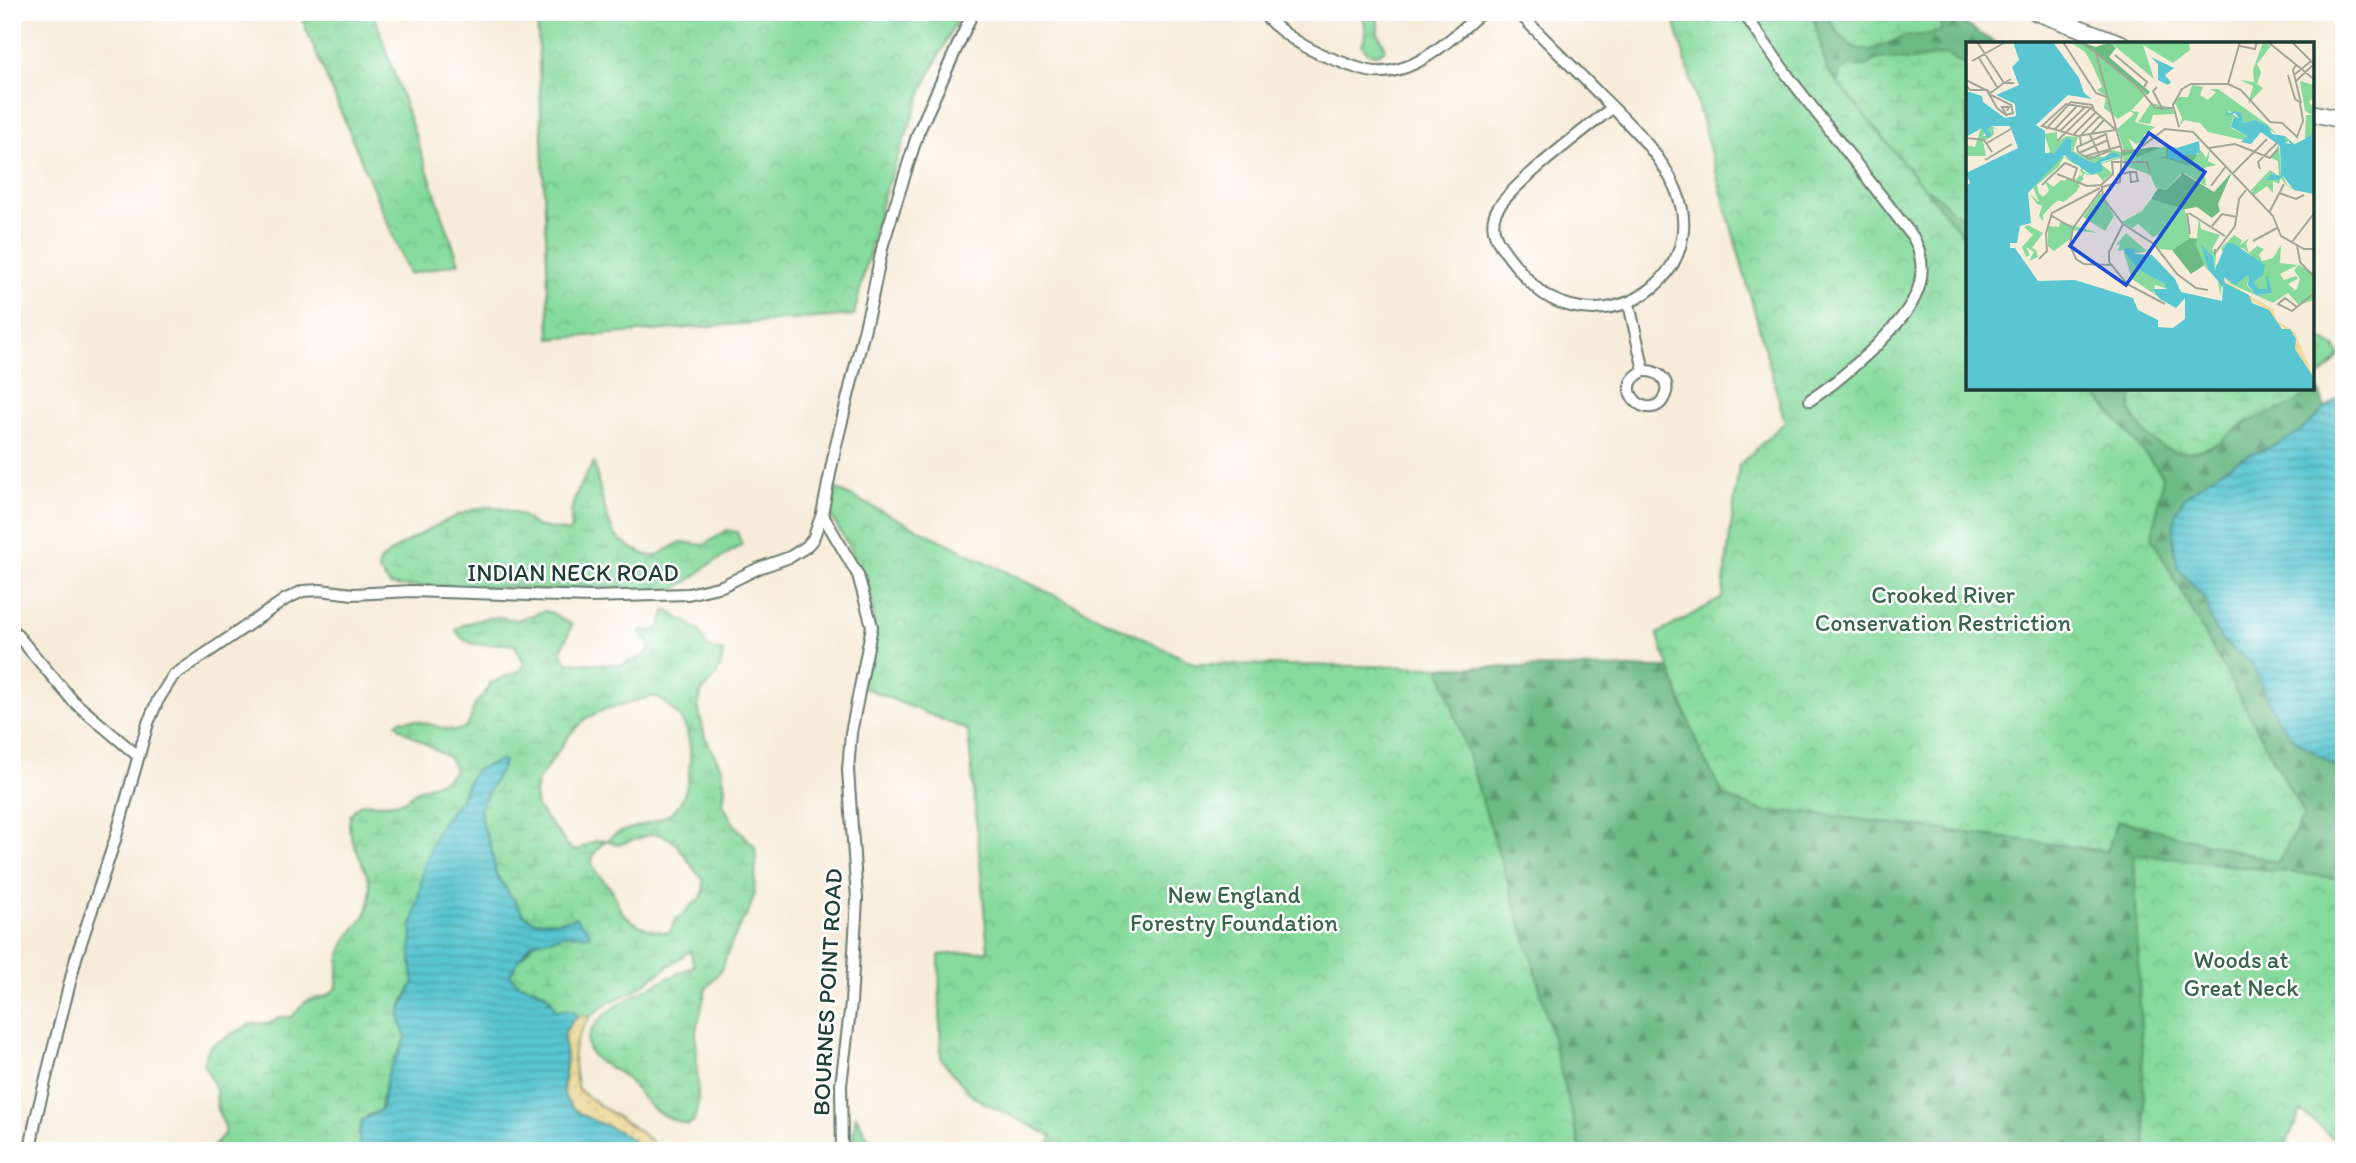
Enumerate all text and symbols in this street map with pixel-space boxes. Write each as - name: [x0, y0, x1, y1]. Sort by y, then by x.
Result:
- inset map: [1966, 42, 2314, 390]
- street label: INDIAN NECK ROAD: [467, 558, 679, 587]
- park label: Crooked River Conservation Restriction: [1815, 580, 2072, 637]
- street label: BOURNES POINT ROAD: [806, 867, 848, 1117]
- park label: New England Forestry Foundation: [1130, 880, 1338, 937]
- park label: Woods at Great Neck: [2183, 945, 2299, 1002]

